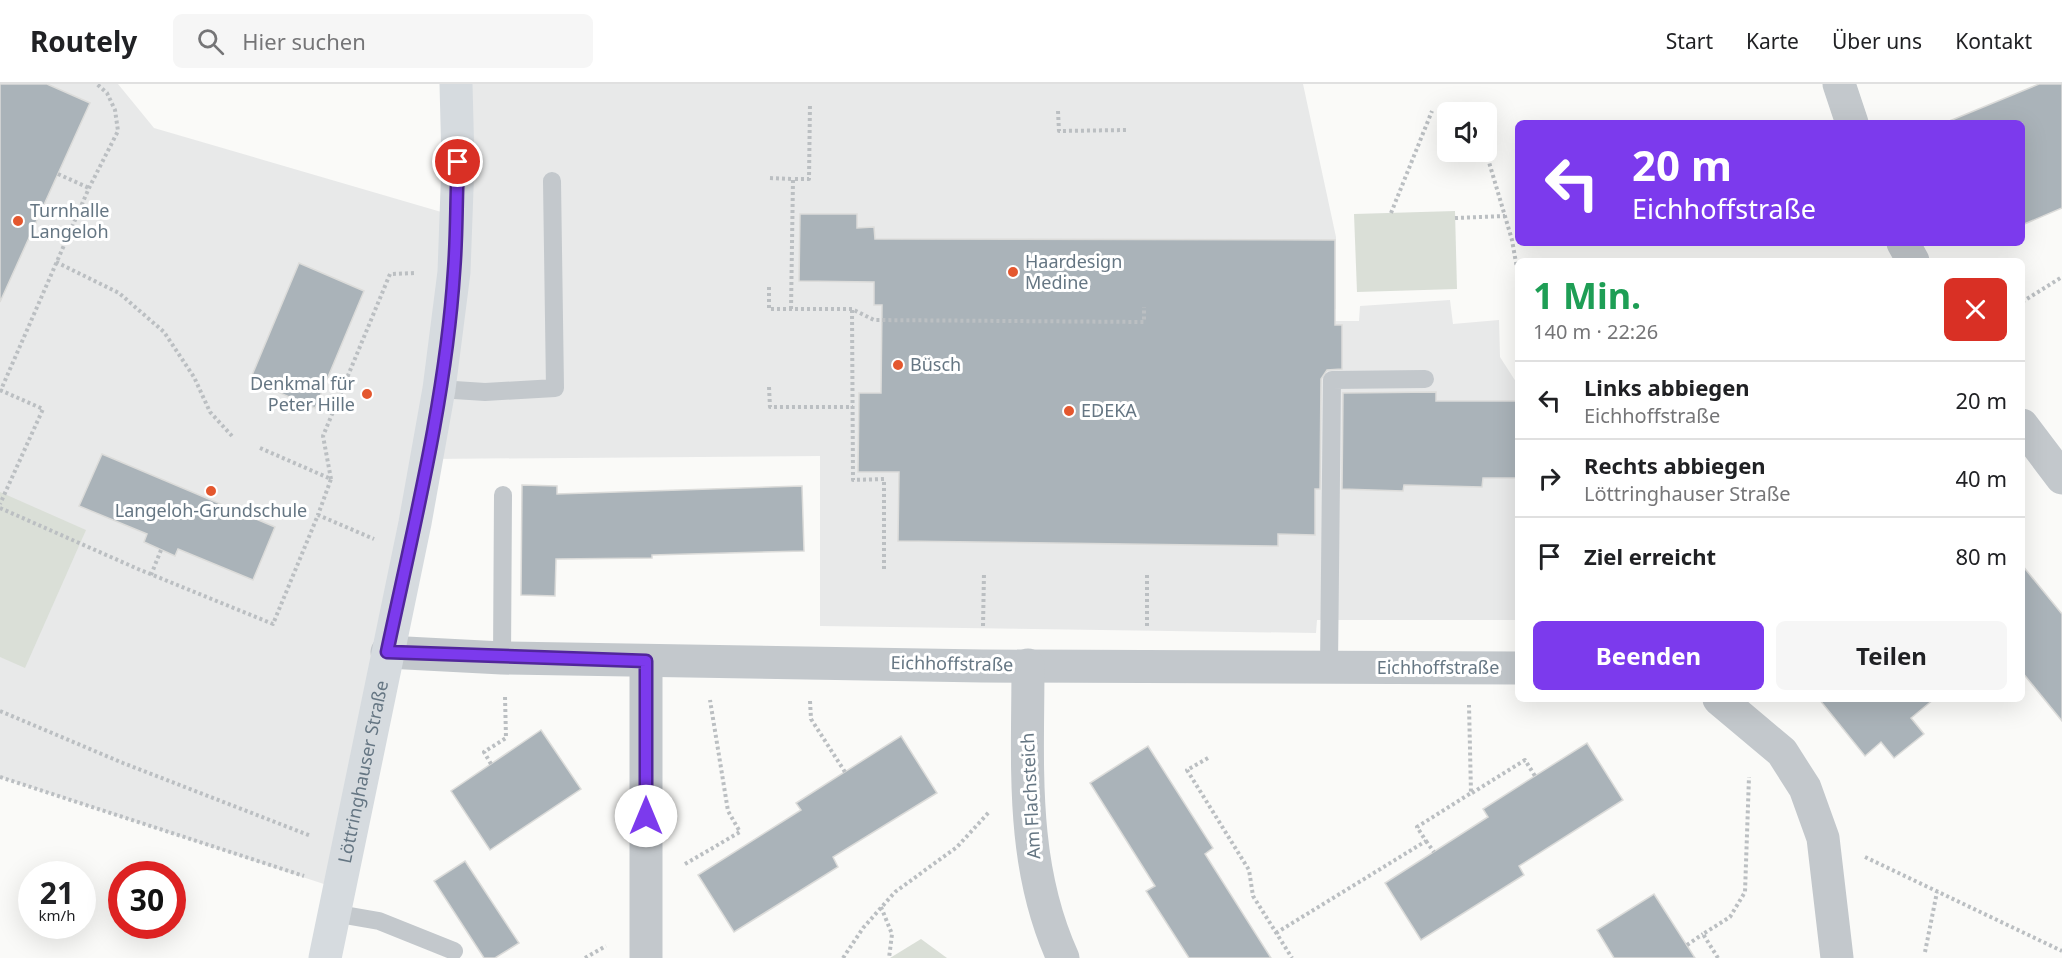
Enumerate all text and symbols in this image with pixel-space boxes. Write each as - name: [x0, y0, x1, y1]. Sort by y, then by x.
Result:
- search box: [173, 14, 593, 68]
- text: Routely: [30, 22, 137, 60]
- icon: search: [194, 25, 227, 58]
- text: Hier suchen: [242, 26, 366, 56]
- text: Start: [1666, 27, 1713, 55]
- text: Karte: [1746, 27, 1799, 55]
- text: Über uns: [1832, 27, 1922, 55]
- text: Kontakt: [1955, 27, 2032, 55]
- map controls: [1437, 102, 1497, 162]
- button: sound: [1437, 102, 1497, 162]
- pin: [432, 136, 483, 187]
- text: 20 m: [1632, 136, 1732, 193]
- icon: left: [1533, 144, 1611, 222]
- icon: arrive: [441, 145, 474, 178]
- text: Eichhoffstraße: [1632, 190, 1816, 227]
- place label: Turnhalle Langeloh: [30, 198, 109, 243]
- marker: Turnhalle Langeloh: [11, 214, 25, 228]
- place label: Haardesign Medine: [1025, 249, 1122, 294]
- marker: Haardesign Medine: [1006, 265, 1020, 279]
- text: 1 Min.: [1533, 271, 1641, 320]
- button: close: [1944, 278, 2007, 341]
- text: 140 m · 22:26: [1533, 318, 1658, 345]
- place label: Büsch: [910, 352, 961, 376]
- marker: Büsch: [891, 358, 905, 372]
- place label: Denkmal für Peter Hille: [250, 371, 356, 416]
- text: Links abbiegen: [1584, 372, 1750, 402]
- icon: left: [1533, 384, 1566, 417]
- text: 20 m: [1956, 385, 2007, 415]
- marker: Denkmal für Peter Hille: [360, 387, 374, 401]
- place label: EDEKA: [1081, 398, 1137, 422]
- text: Eichhoffstraße: [1584, 402, 1720, 429]
- marker: EDEKA: [1062, 404, 1076, 418]
- text: Rechts abbiegen: [1584, 450, 1766, 480]
- icon: right: [1533, 462, 1566, 495]
- text: 40 m: [1956, 463, 2007, 493]
- text: Löttringhauser Straße: [1584, 480, 1791, 507]
- marker: Langeloh-Grundschule: [204, 484, 218, 498]
- place label: Langeloh-Grundschule: [115, 498, 307, 522]
- icon: arrive: [1533, 540, 1566, 573]
- text: Ziel erreicht: [1584, 541, 1716, 571]
- text: 80 m: [1956, 541, 2007, 571]
- button: Beenden: [1533, 621, 1764, 690]
- button: Teilen: [1776, 621, 2007, 690]
- street label: Eichhoffstraße: [891, 650, 1014, 676]
- street label: Eichhoffstraße: [1377, 655, 1499, 679]
- street label: Löttringhauser Straße: [332, 678, 393, 865]
- street label: Am Flachsteich: [1015, 732, 1045, 860]
- position arrow: [614, 784, 678, 848]
- speed limit sign: 30: [108, 861, 186, 939]
- text: 21: [40, 872, 74, 913]
- text: km/h: [39, 905, 75, 925]

